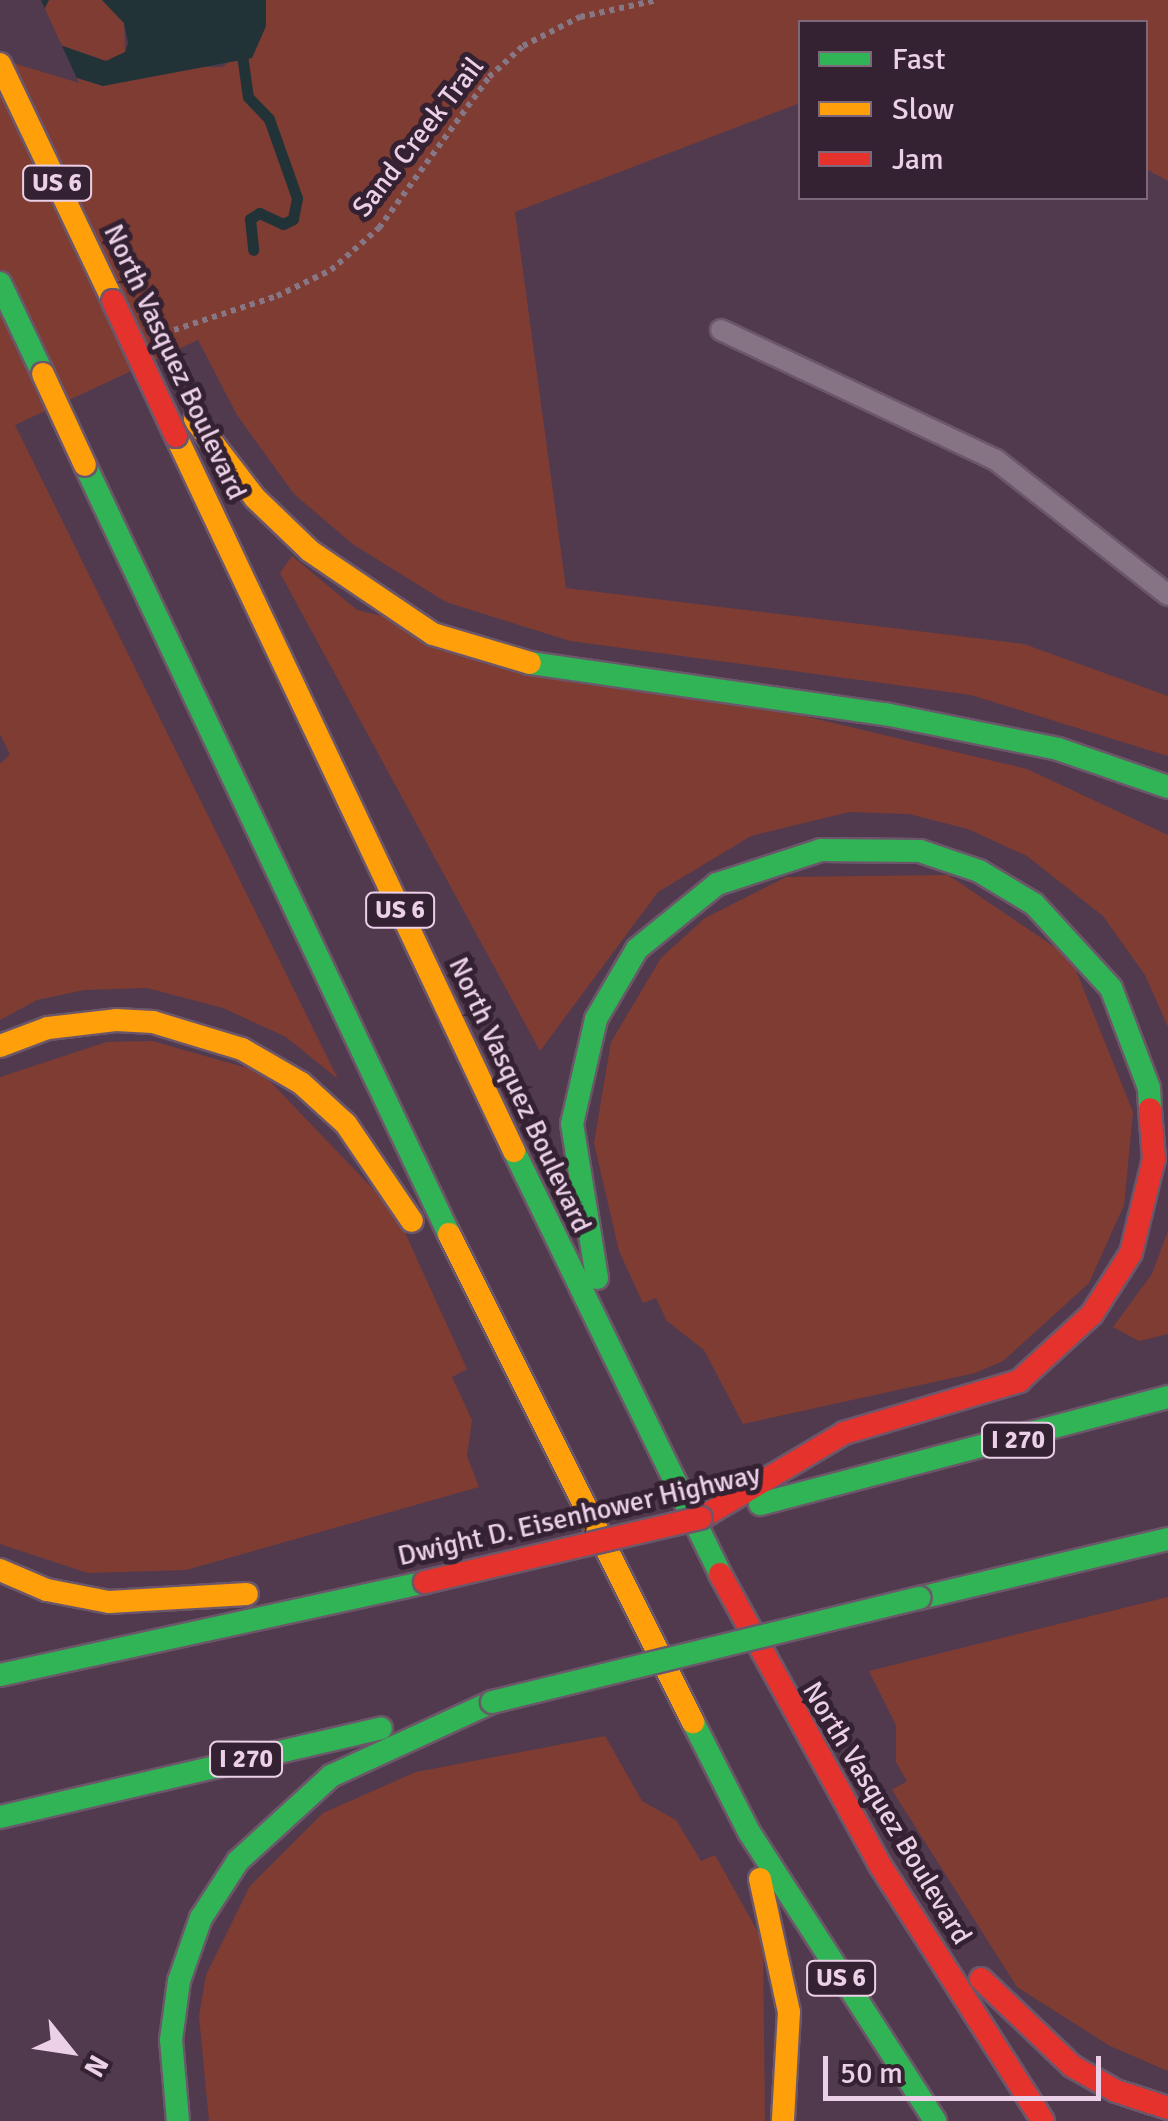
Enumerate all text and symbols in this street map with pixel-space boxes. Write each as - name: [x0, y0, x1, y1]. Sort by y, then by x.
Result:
- legend: [798, 20, 1148, 200]
- text: Fast: [892, 41, 945, 78]
- street label: Sand Creek Trail: [345, 50, 491, 224]
- text: Slow: [892, 91, 954, 128]
- text: Jam: [892, 141, 944, 178]
- road number: US 6: [22, 163, 92, 203]
- street label: North Vasquez Boulevard: [96, 219, 254, 505]
- road number: US 6: [365, 890, 435, 930]
- street label: North Vasquez Boulevard: [441, 952, 599, 1238]
- road number: I 270: [980, 1420, 1056, 1460]
- street label: Dwight D. Eisenhower Highway: [394, 1457, 764, 1573]
- street label: North Vasquez Boulevard: [795, 1676, 979, 1950]
- road number: I 270: [208, 1739, 284, 1779]
- road number: US 6: [806, 1958, 876, 1998]
- north arrow: [20, 2001, 120, 2101]
- scale bar: [828, 2036, 1106, 2098]
- text: N: [76, 2049, 116, 2083]
- text: 50 m: [840, 2055, 903, 2092]

